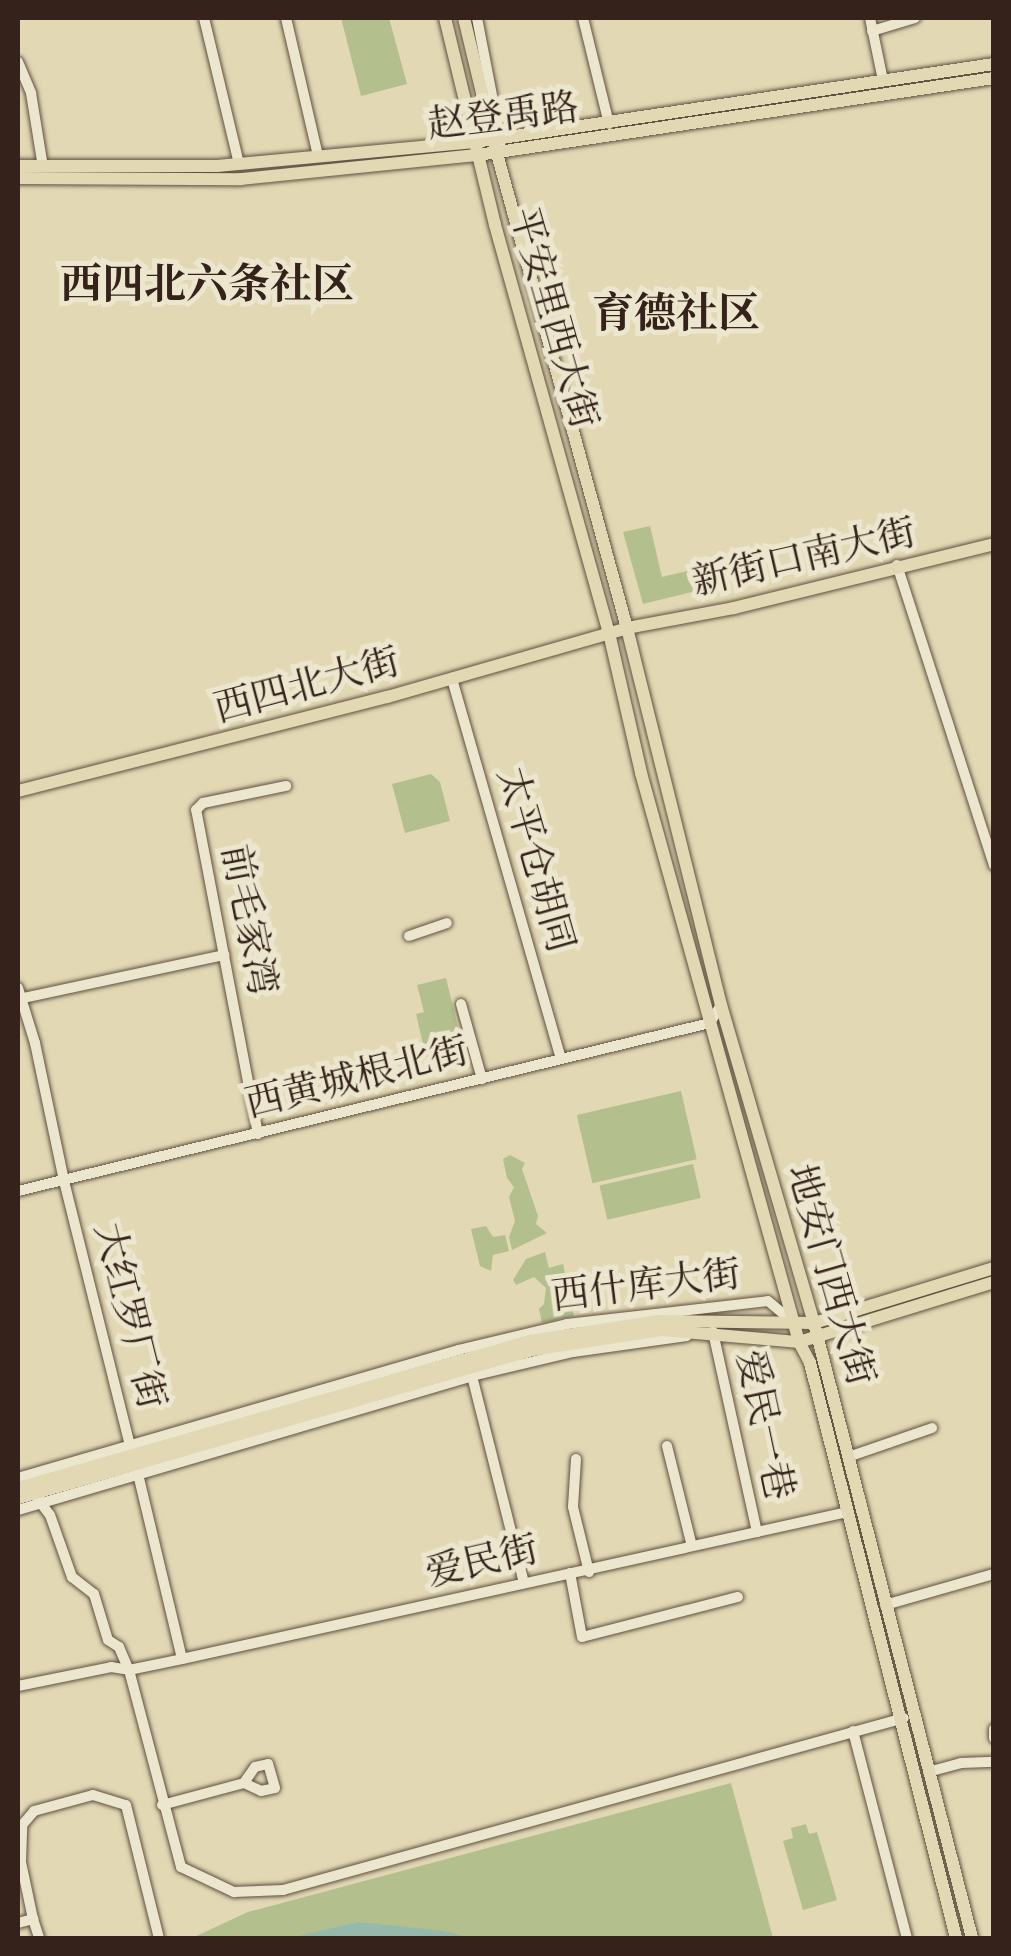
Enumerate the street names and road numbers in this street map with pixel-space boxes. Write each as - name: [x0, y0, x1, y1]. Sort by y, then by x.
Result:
- street label: 赵登禹路: [425, 85, 581, 149]
- street label: 平安里西大街: [500, 202, 606, 434]
- street label: 新街口南大街: [688, 510, 920, 606]
- street label: 西四北大街: [209, 639, 405, 733]
- street label: 太平仓胡同: [487, 762, 583, 958]
- street label: 前毛家湾: [211, 841, 285, 999]
- street label: 西黄城根北街: [241, 1028, 473, 1128]
- street label: 地安门西大街: [777, 1159, 883, 1391]
- street label: 大红罗厂街: [84, 1218, 174, 1414]
- street label: 西什库大街: [549, 1252, 743, 1320]
- street label: 爱民一巷: [726, 1346, 802, 1504]
- street label: 爱民街: [421, 1527, 543, 1597]

